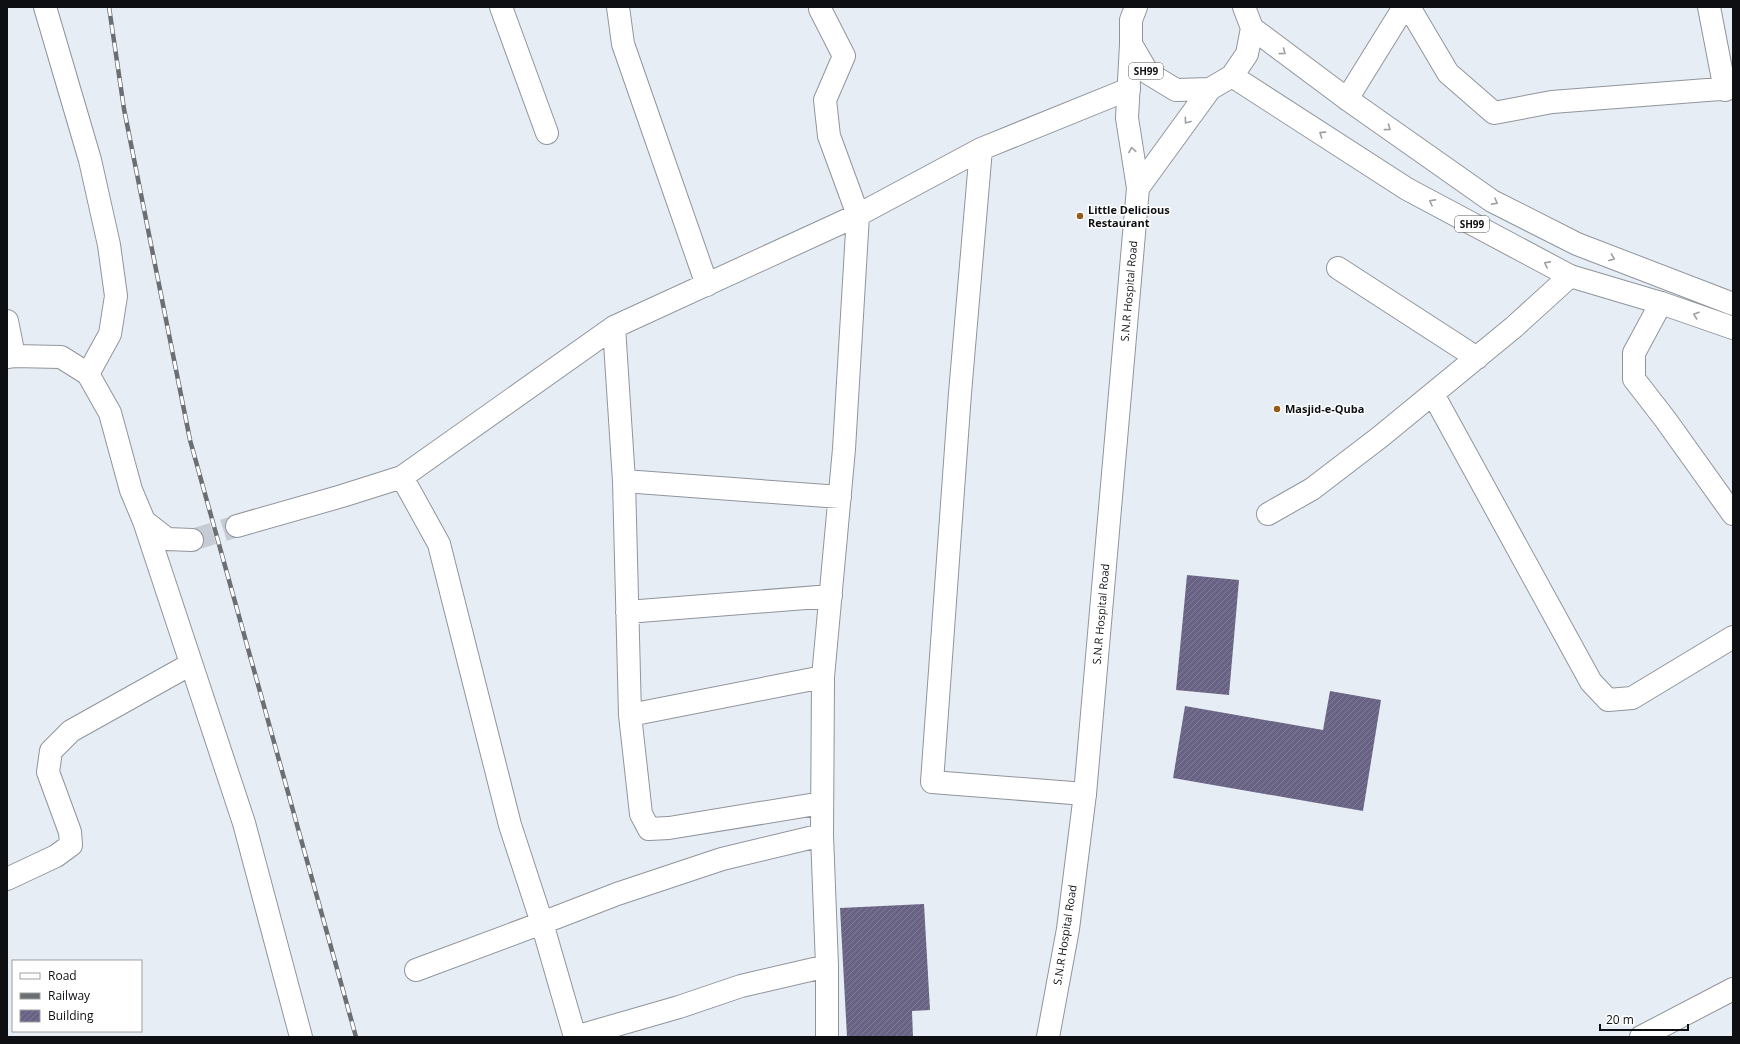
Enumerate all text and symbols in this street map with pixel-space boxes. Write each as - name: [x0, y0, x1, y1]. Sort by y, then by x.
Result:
- one-way arrow: [1279, 47, 1286, 54]
- road number: SH99: [1129, 63, 1163, 79]
- one-way arrow: [1185, 116, 1192, 123]
- one-way arrow: [1384, 123, 1391, 131]
- one-way arrow: [1319, 131, 1326, 138]
- one-way arrow: [1128, 147, 1137, 153]
- one-way arrow: [1491, 198, 1498, 205]
- one-way arrow: [1429, 200, 1437, 207]
- place label: Little Delicious Restaurant: [1088, 202, 1170, 230]
- marker: Little Delicious Restaurant: [1075, 211, 1085, 221]
- road number: SH99: [1455, 216, 1489, 232]
- street label: S.N.R Hospital Road: [1117, 240, 1140, 342]
- one-way arrow: [1609, 253, 1616, 261]
- one-way arrow: [1544, 261, 1551, 268]
- one-way arrow: [1693, 311, 1700, 320]
- place label: Masjid-e-Quba: [1285, 401, 1364, 416]
- marker: Masjid-e-Quba: [1272, 404, 1282, 414]
- street label: S.N.R Hospital Road: [1089, 563, 1112, 665]
- street label: S.N.R Hospital Road: [1049, 884, 1080, 986]
- legend: [12, 960, 142, 1032]
- text: Road: [48, 967, 77, 984]
- text: Railway: [48, 987, 91, 1004]
- scale bar: [1600, 1006, 1688, 1032]
- text: Building: [48, 1007, 94, 1024]
- text: 20 m: [1606, 1011, 1634, 1028]

